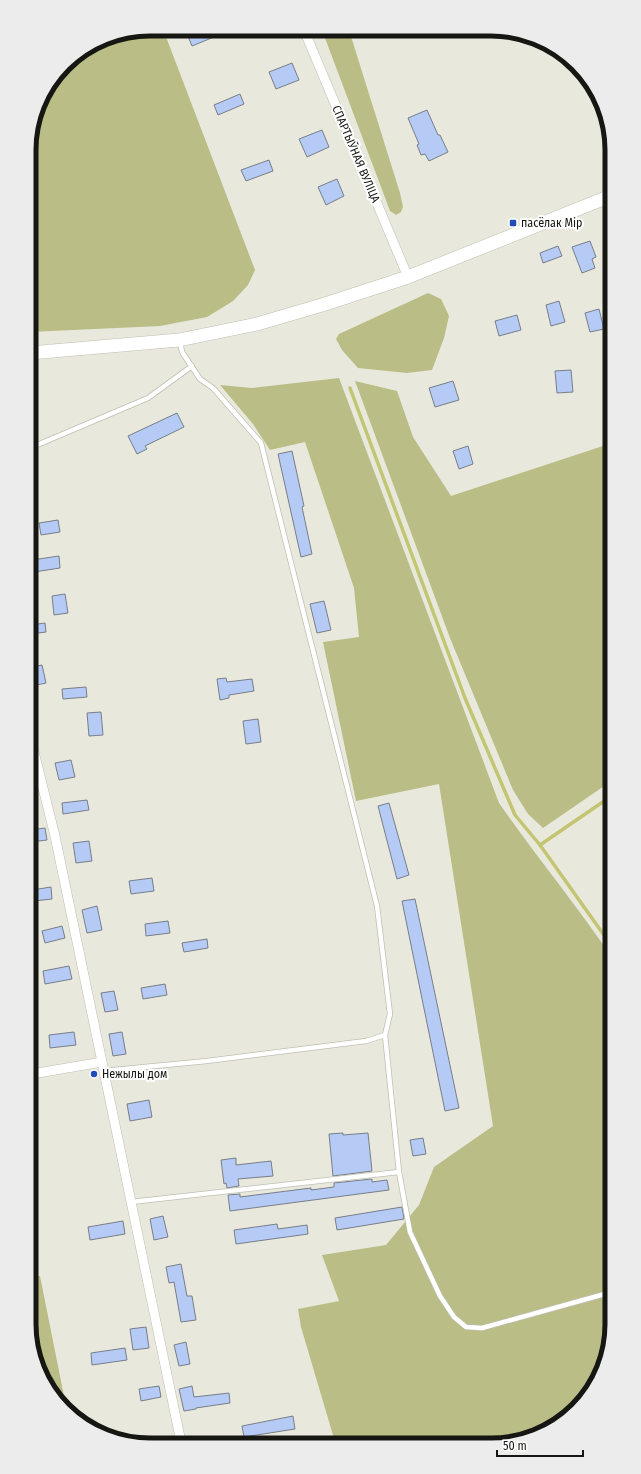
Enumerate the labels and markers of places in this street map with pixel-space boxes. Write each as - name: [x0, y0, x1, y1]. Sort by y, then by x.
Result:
- place label: пасёлак Мір: [521, 216, 582, 230]
- marker: пасёлак Мір: [508, 218, 518, 228]
- place label: Нежылы дом: [102, 1067, 167, 1081]
- marker: Нежылы дом: [89, 1069, 99, 1079]

